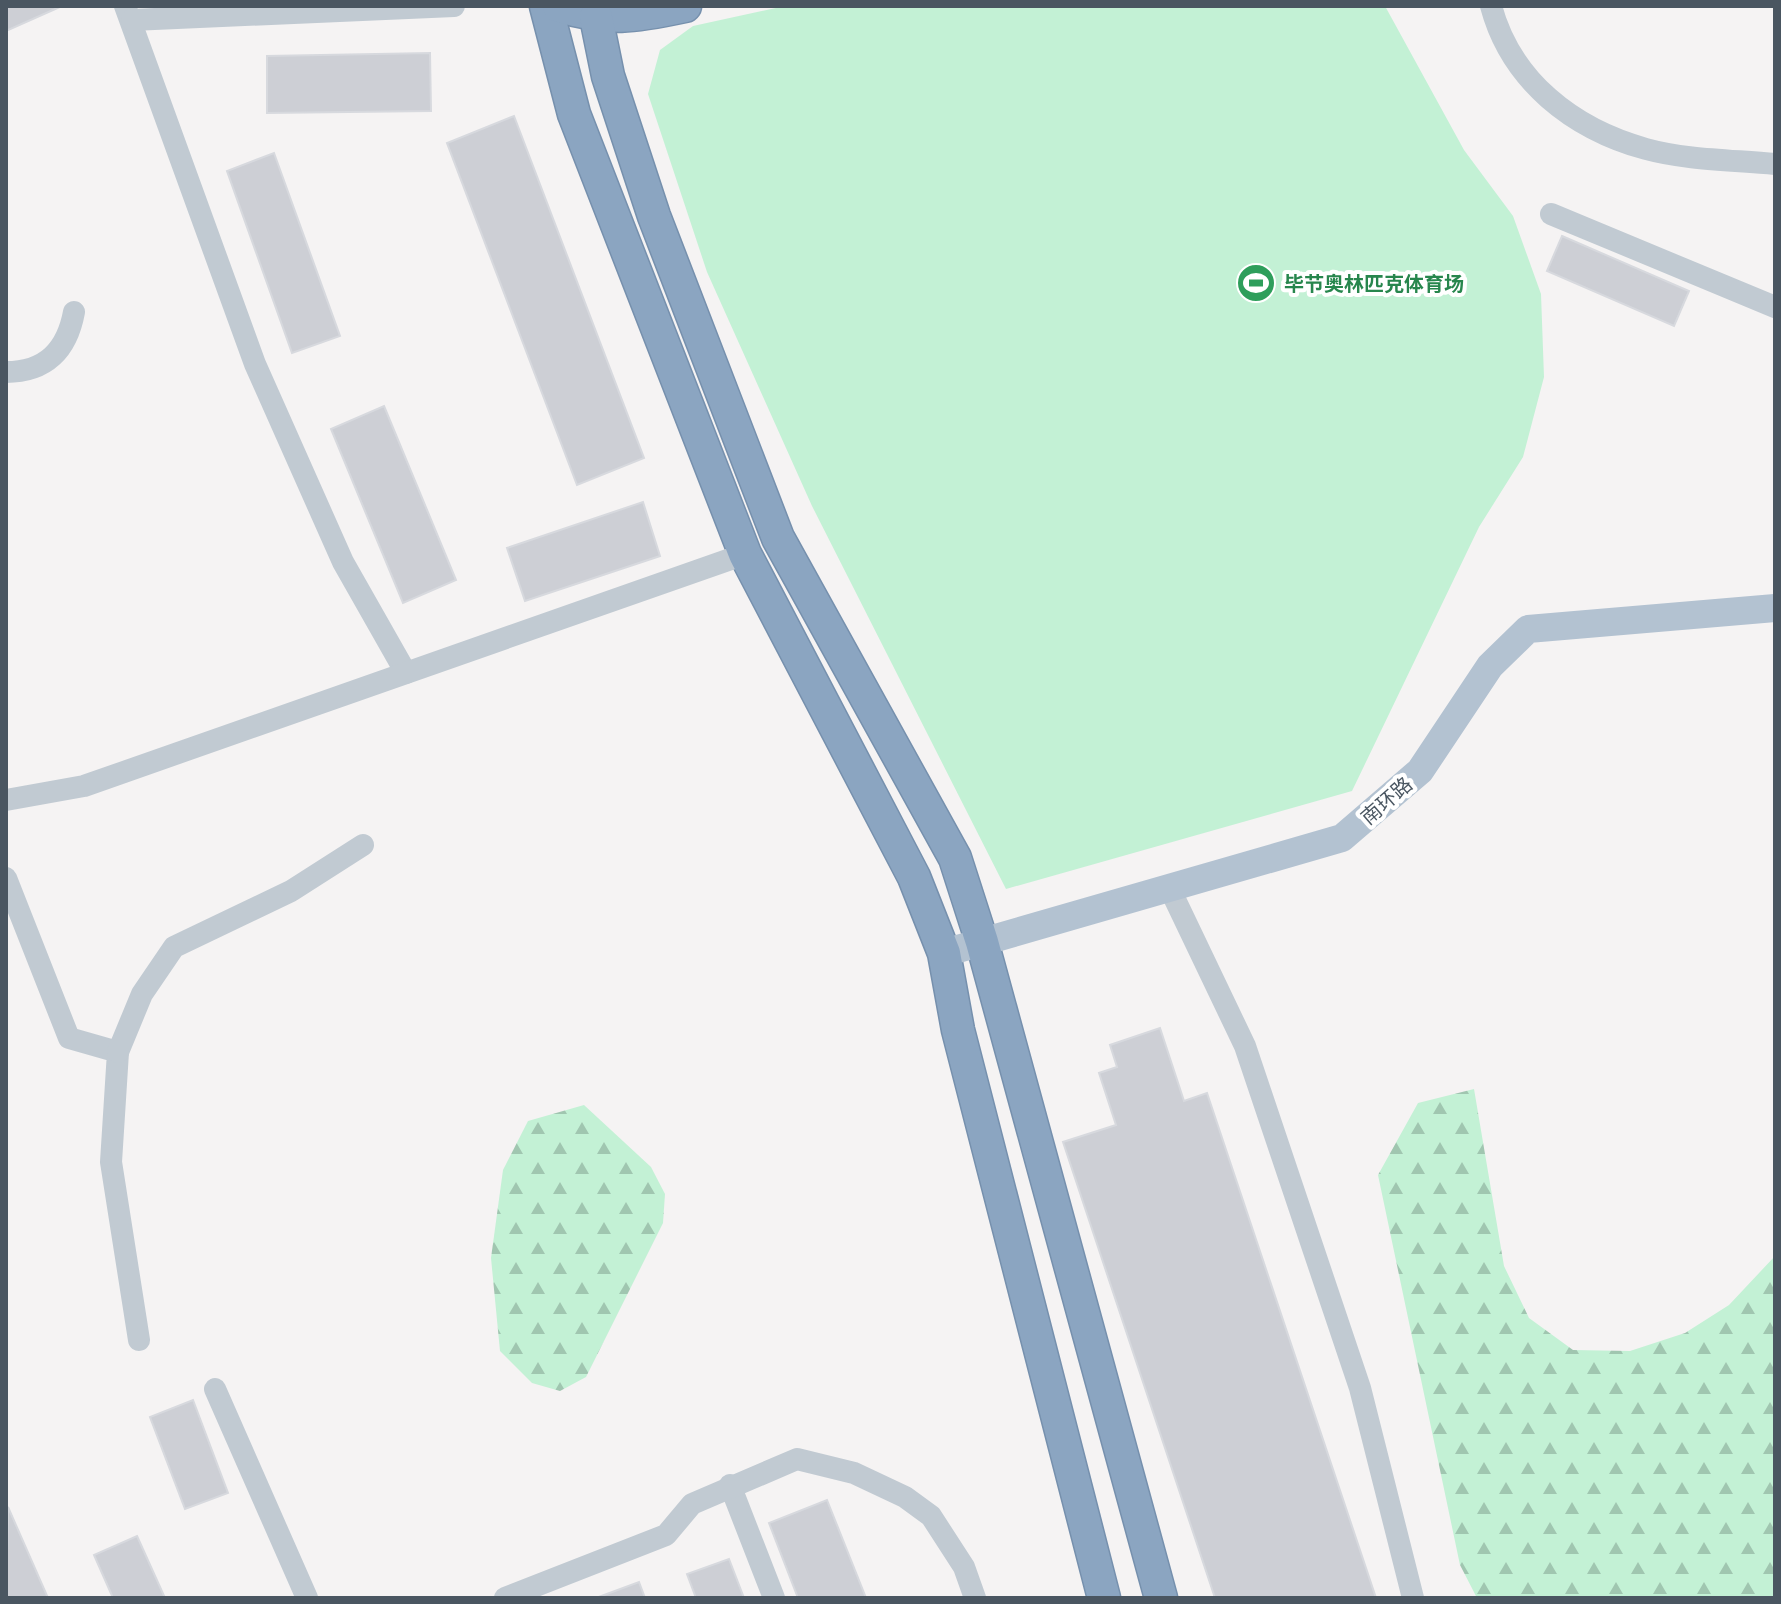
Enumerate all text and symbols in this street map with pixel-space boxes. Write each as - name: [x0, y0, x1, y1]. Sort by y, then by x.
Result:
- sports icon: 毕节奥林匹克体育场: [1235, 262, 1277, 304]
- place label: 毕节奥林匹克体育场: [1284, 271, 1464, 295]
- street label: 南环路: [1355, 771, 1417, 829]

